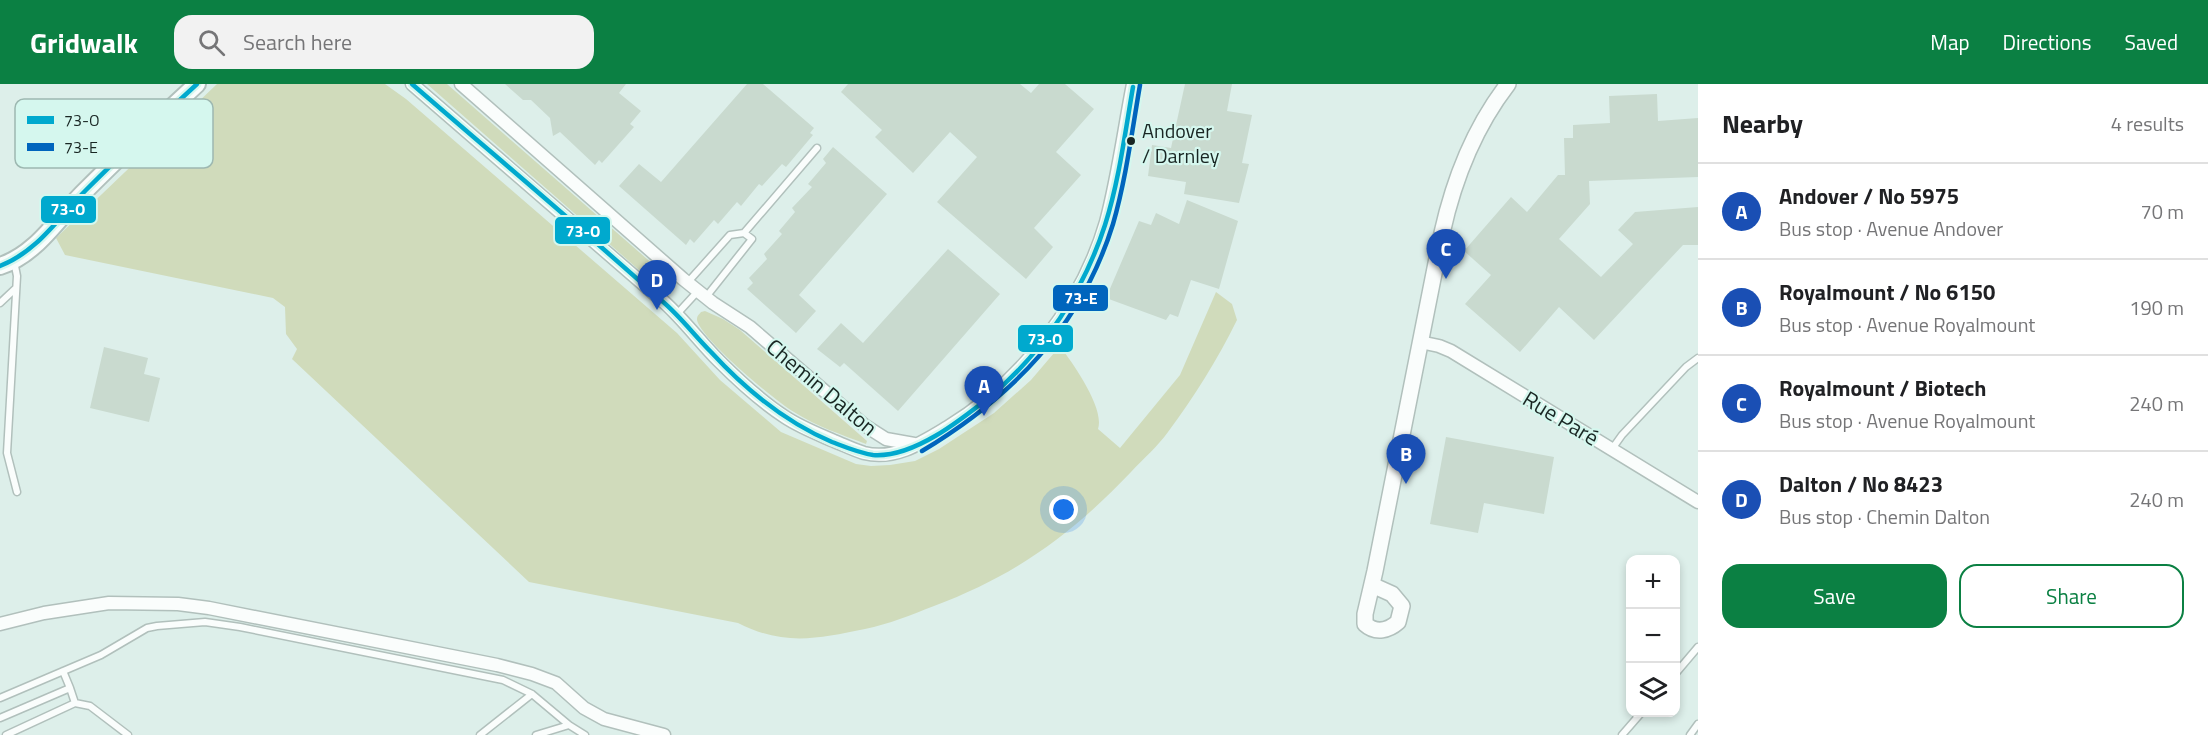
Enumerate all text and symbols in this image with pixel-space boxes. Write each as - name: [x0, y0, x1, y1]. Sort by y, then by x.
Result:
- search box: [174, 15, 594, 69]
- text: Gridwalk: [30, 21, 138, 64]
- text: Search here: [243, 25, 352, 59]
- icon: search: [195, 26, 228, 59]
- text: Map: [1930, 26, 1970, 58]
- text: Directions: [2003, 26, 2092, 58]
- text: Saved: [2125, 26, 2178, 58]
- legend: [15, 99, 213, 168]
- text: Nearby: [1722, 104, 1803, 143]
- text: 73-O: [64, 108, 100, 132]
- text: 4 results: [2111, 108, 2184, 139]
- place label: Andover / Darnley: [1142, 115, 1220, 171]
- text: 73-E: [64, 135, 98, 159]
- marker: Andover / Darnley: [1125, 135, 1137, 147]
- text: Andover / No 5975: [1779, 179, 1959, 213]
- line badge: 73-O: [40, 195, 97, 224]
- text: A: [1735, 196, 1748, 227]
- text: 70 m: [2140, 196, 2184, 227]
- text: 73-O: [51, 197, 85, 221]
- text: Bus stop · Avenue Andover: [1779, 213, 2003, 244]
- line badge: 73-O: [554, 216, 611, 245]
- text: 73-O: [566, 219, 600, 243]
- pin: C: [1426, 230, 1466, 279]
- pin: D: [638, 260, 676, 310]
- text: Royalmount / No 6150: [1779, 275, 1995, 309]
- line badge: 73-E: [1052, 284, 1109, 312]
- text: 73-E: [1064, 286, 1098, 310]
- text: B: [1735, 292, 1748, 323]
- text: 190 m: [2129, 292, 2184, 323]
- text: Bus stop · Avenue Royalmount: [1779, 309, 2035, 340]
- line badge: 73-O: [1017, 324, 1074, 353]
- text: 73-O: [1028, 327, 1062, 351]
- street label: Chemin Dalton: [759, 330, 885, 444]
- pin: A: [964, 366, 1004, 416]
- text: Royalmount / Biotech: [1779, 371, 1986, 405]
- street label: Rue Paré: [1516, 382, 1606, 454]
- text: C: [1736, 388, 1747, 419]
- text: 240 m: [2129, 388, 2184, 419]
- text: Bus stop · Avenue Royalmount: [1779, 405, 2035, 436]
- pin: B: [1386, 434, 1426, 484]
- text: Dalton / No 8423: [1779, 467, 1943, 501]
- text: D: [1735, 484, 1748, 515]
- text: 240 m: [2129, 484, 2184, 515]
- your location: [1049, 495, 1078, 524]
- text: Bus stop · Chemin Dalton: [1779, 501, 1990, 532]
- map controls: [1626, 555, 1680, 717]
- button: +: [1626, 555, 1680, 609]
- button: Save: [1722, 564, 1947, 628]
- button: Share: [1959, 564, 2184, 628]
- button: −: [1626, 609, 1680, 663]
- button: layers: [1626, 663, 1680, 717]

